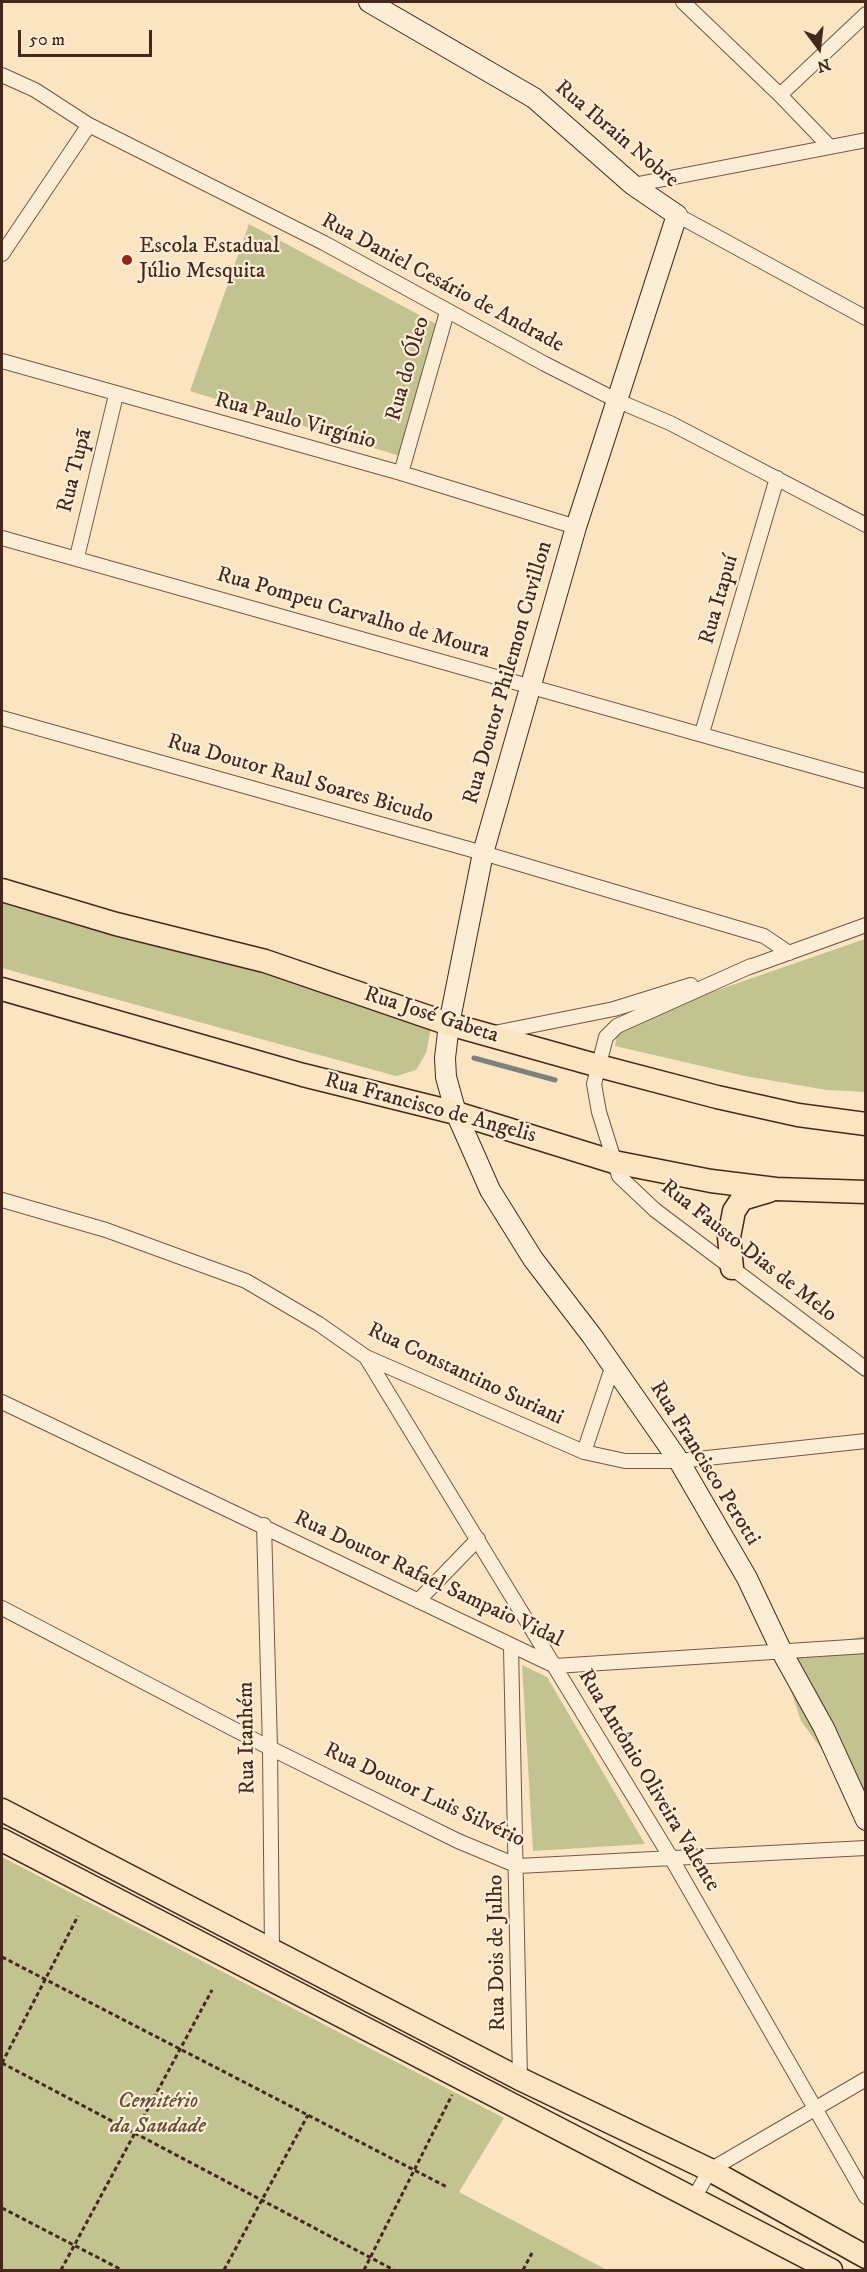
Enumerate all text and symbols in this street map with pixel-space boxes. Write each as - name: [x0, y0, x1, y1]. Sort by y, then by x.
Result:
- scale bar: [21, 18, 154, 56]
- north arrow: [789, 18, 849, 78]
- text: 50 m: [29, 29, 65, 51]
- text: N: [815, 54, 833, 77]
- street label: Rua Ibrain Nobre: [549, 75, 683, 195]
- street label: Rua Daniel Cesário de Andrade: [316, 209, 568, 359]
- place label: Escola Estadual Júlio Mesquita: [139, 234, 280, 286]
- marker: Escola Estadual Júlio Mesquita: [120, 253, 134, 267]
- street label: Rua do Óleo: [382, 314, 436, 424]
- street label: Rua Paulo Virgínio: [211, 388, 379, 456]
- street label: Rua Tupã: [53, 426, 99, 516]
- street label: Rua Doutor Philemon Cuvillon: [459, 538, 559, 808]
- street label: Rua Itapuí: [695, 552, 745, 648]
- street label: Rua Pompeu Carvalho de Moura: [213, 562, 493, 666]
- street label: Rua Doutor Raul Soares Bicudo: [164, 729, 436, 831]
- street label: Rua José Gabeta: [360, 982, 502, 1050]
- street label: Rua Francisco de Angelis: [321, 1068, 539, 1150]
- street label: Rua Fausto Dias de Melo: [655, 1175, 841, 1329]
- street label: Rua Constantino Suriani: [363, 1318, 567, 1432]
- street label: Rua Francisco Perotti: [643, 1377, 765, 1551]
- street label: Rua Doutor Rafael Sampaio Vidal: [289, 1506, 567, 1654]
- street label: Rua Antônio Oliveira Valente: [571, 1665, 725, 1897]
- street label: Rua Itanhém: [234, 1681, 262, 1795]
- street label: Rua Doutor Luis Silvério: [319, 1738, 529, 1854]
- street label: Rua Dois de Julho: [483, 1874, 513, 2032]
- park label: Cemitério da Saudade: [110, 2089, 206, 2140]

